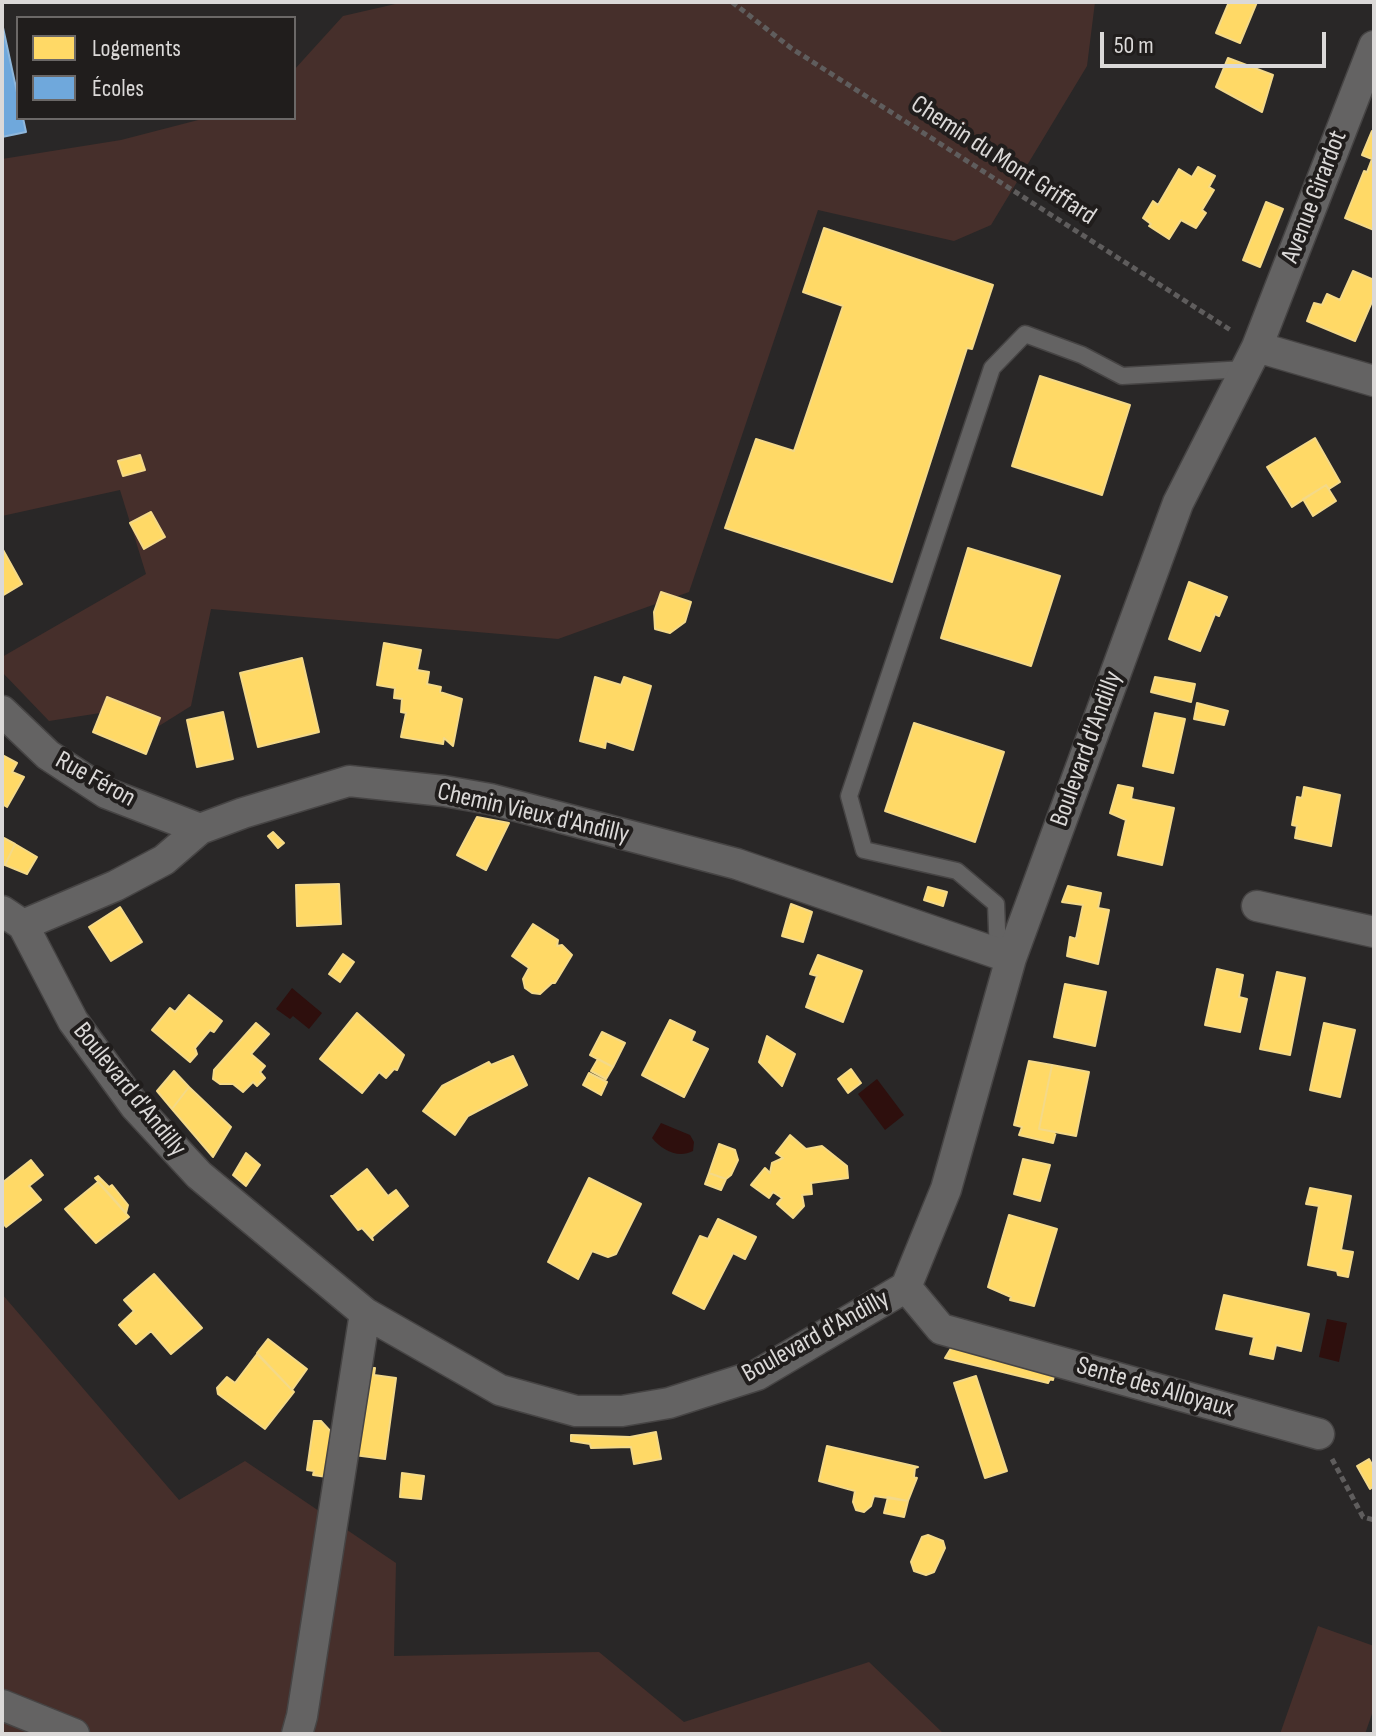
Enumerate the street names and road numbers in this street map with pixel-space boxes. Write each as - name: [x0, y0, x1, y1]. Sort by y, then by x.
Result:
- street label: Chemin du Mont Griffard: [905, 90, 1101, 232]
- street label: Avenue Girardot: [1275, 126, 1355, 268]
- street label: Boulevard d'Andilly: [1044, 667, 1130, 831]
- street label: Rue Féron: [50, 745, 140, 815]
- street label: Chemin Vieux d'Andilly: [434, 777, 632, 851]
- street label: Boulevard d'Andilly: [66, 1017, 192, 1163]
- street label: Boulevard d'Andilly: [737, 1284, 895, 1390]
- street label: Sente des Alloyaux: [1073, 1351, 1237, 1425]

